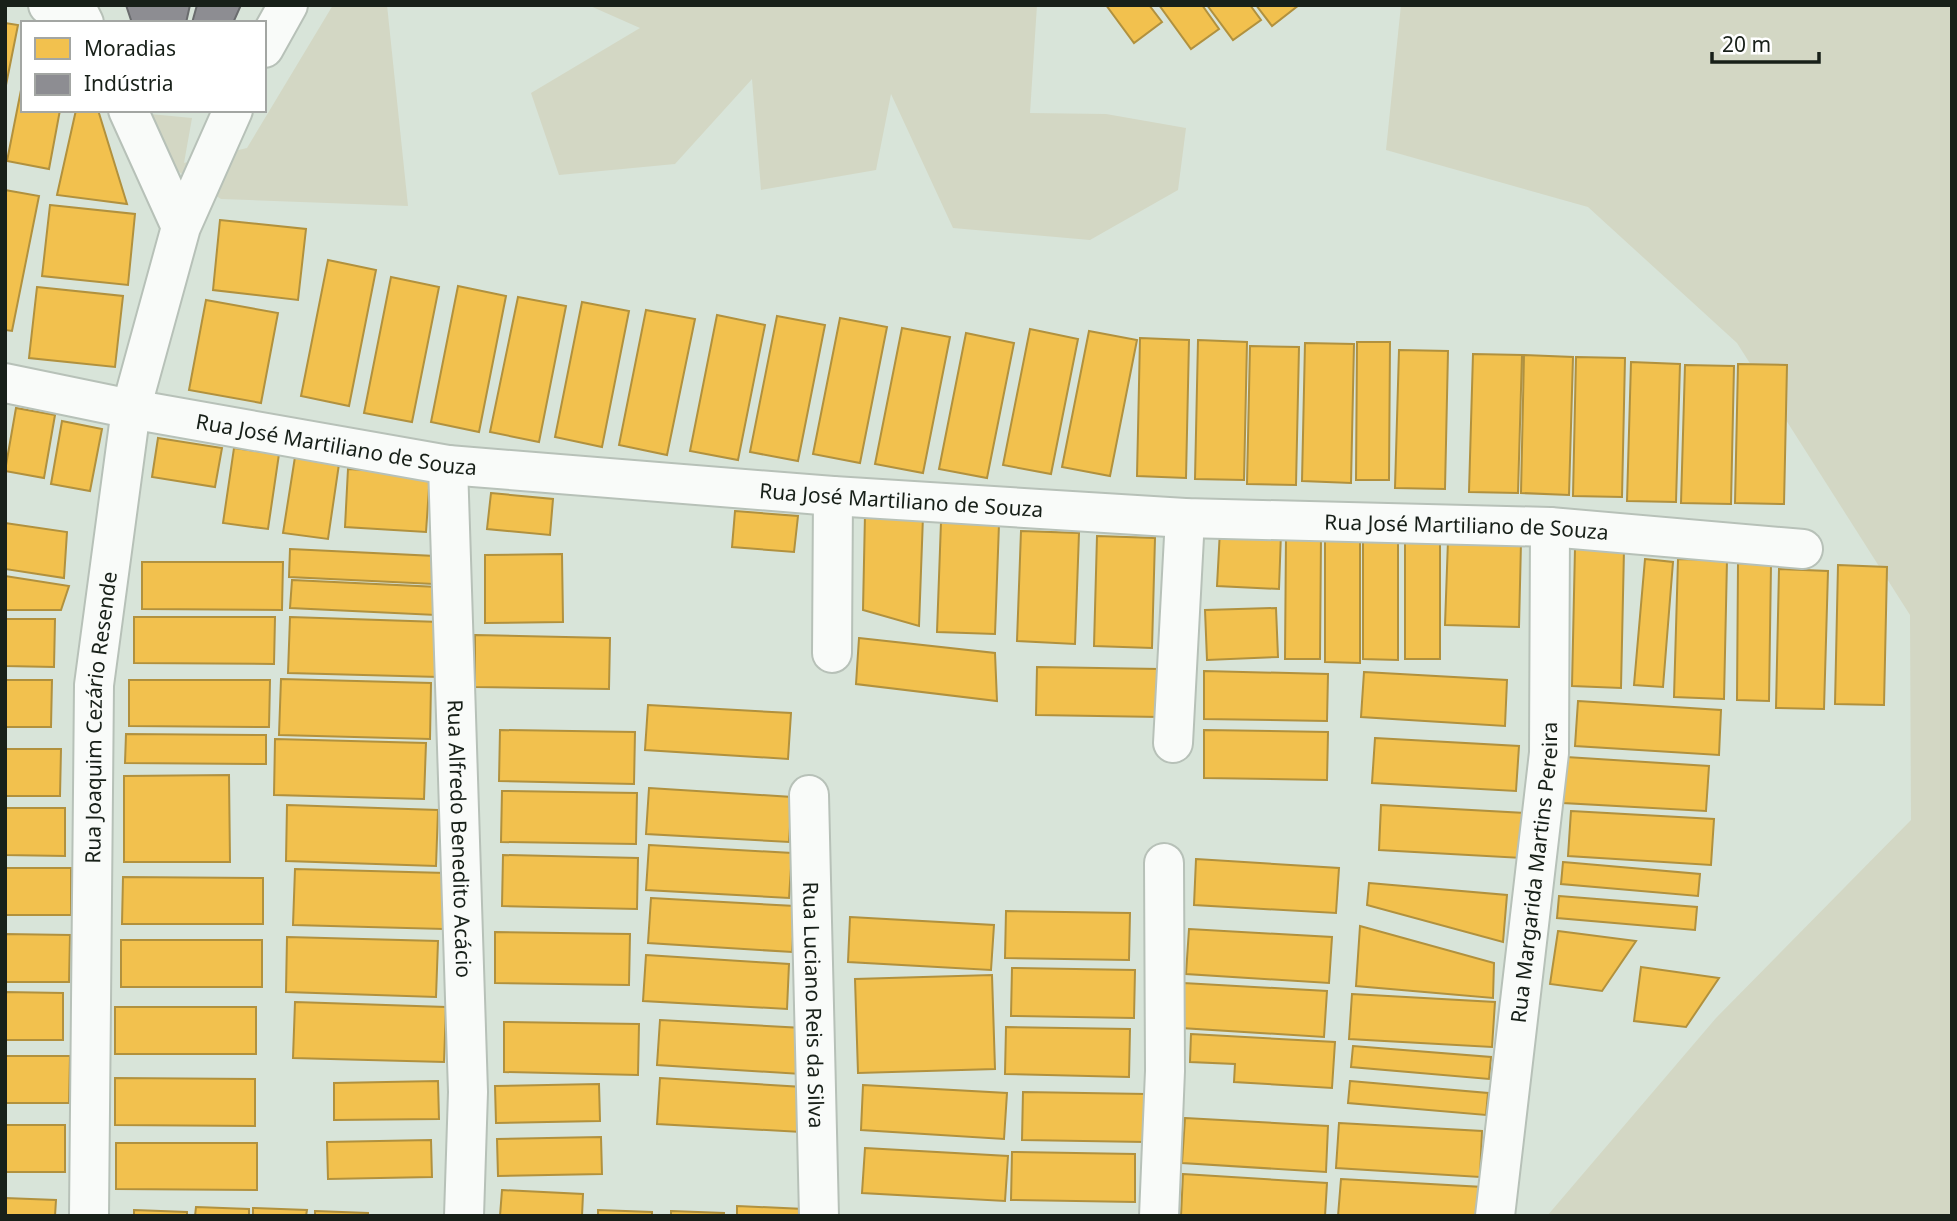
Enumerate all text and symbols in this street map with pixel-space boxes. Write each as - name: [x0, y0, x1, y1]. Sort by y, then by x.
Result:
- legend: [21, 21, 266, 112]
- scale bar: [1712, 21, 1819, 65]
- text: 20 m: [1722, 30, 1771, 58]
- text: Moradias: [84, 34, 176, 62]
- text: Indústria: [84, 69, 174, 97]
- street label: Rua José Martiliano de Souza: [194, 407, 478, 481]
- street label: Rua José Martiliano de Souza: [758, 476, 1044, 523]
- street label: Rua José Martiliano de Souza: [1324, 507, 1610, 546]
- street label: Rua Joaquim Cezário Resende: [78, 569, 123, 864]
- street label: Rua Alfredo Benedito Acácio: [441, 699, 478, 978]
- street label: Rua Margarida Martins Pereira: [1504, 722, 1564, 1024]
- street label: Rua Luciano Reis da Silva: [797, 881, 831, 1129]

